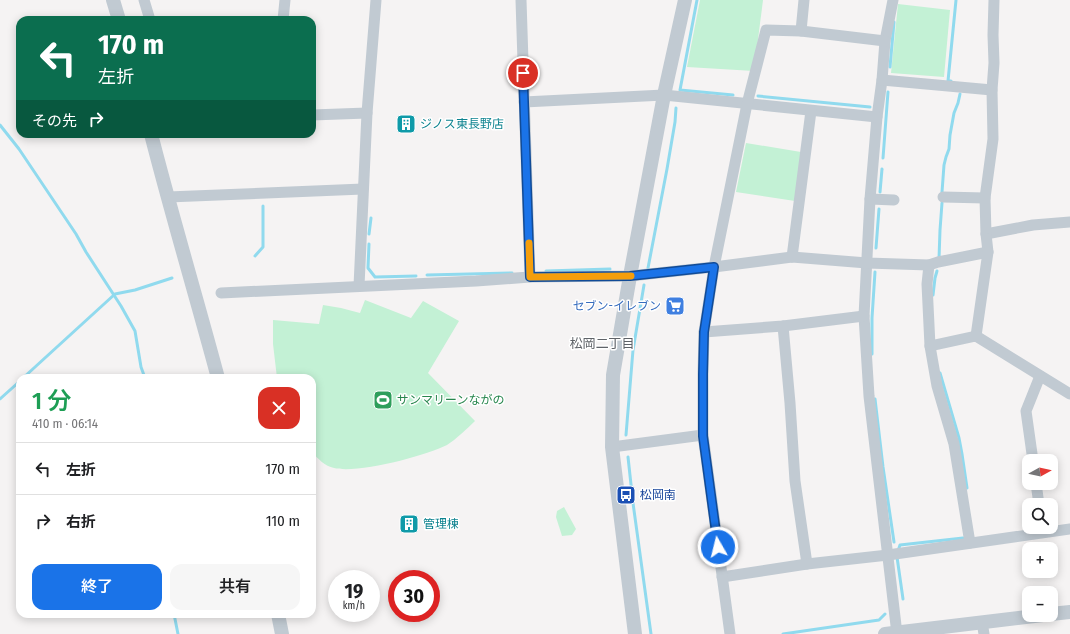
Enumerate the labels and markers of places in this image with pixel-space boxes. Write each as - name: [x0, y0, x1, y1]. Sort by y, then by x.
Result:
- pin: [506, 56, 540, 90]
- building icon: ジノス東長野店: [395, 113, 417, 135]
- place label: ジノス東長野店: [420, 117, 504, 131]
- supermarket icon: セブン-イレブン: [664, 295, 686, 317]
- place label: セブン-イレブン: [573, 299, 661, 313]
- sports icon: サンマリーンながの: [372, 389, 394, 411]
- place label: サンマリーンながの: [397, 393, 504, 407]
- bus stop icon: 松岡南: [615, 484, 637, 506]
- place label: 松岡南: [640, 488, 676, 502]
- building icon: 管理棟: [398, 513, 420, 535]
- place label: 管理棟: [423, 517, 459, 531]

